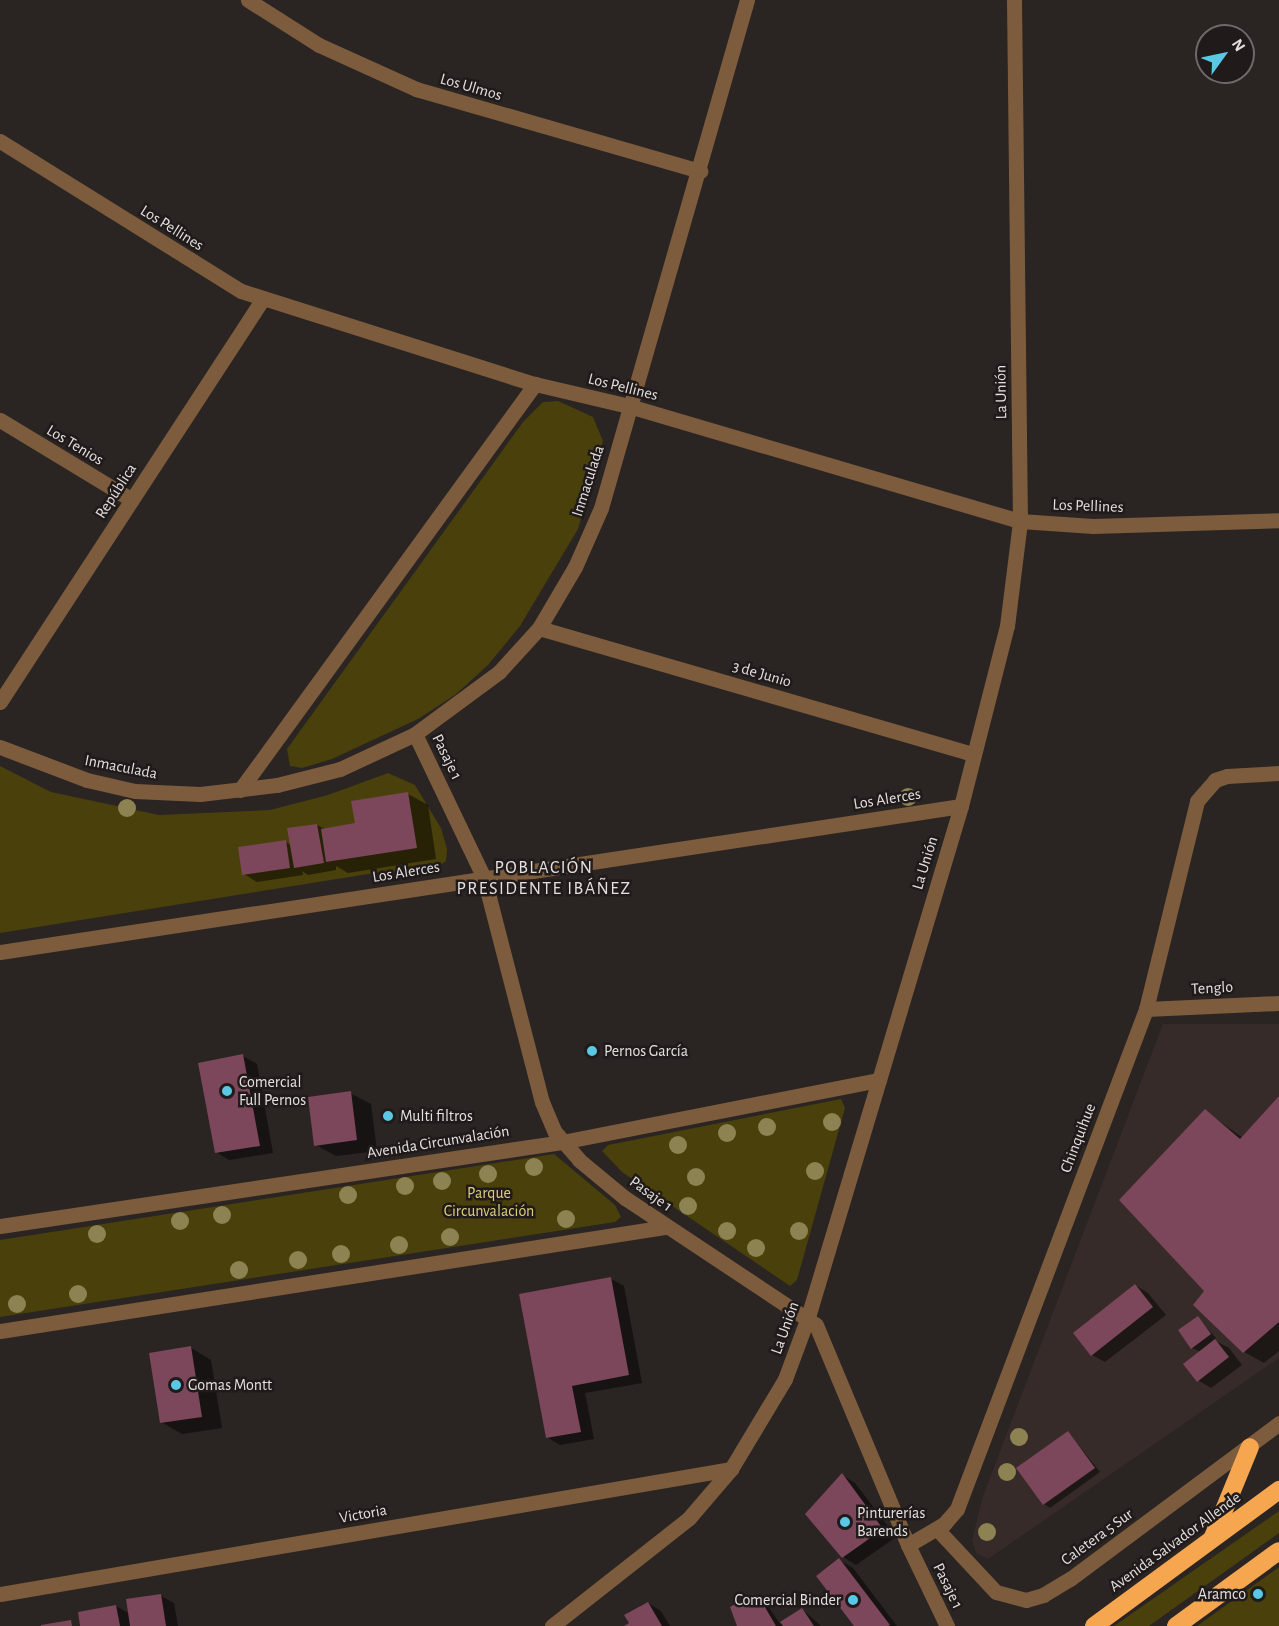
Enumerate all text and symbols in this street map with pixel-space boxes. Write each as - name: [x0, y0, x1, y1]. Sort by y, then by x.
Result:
- north arrow: [1195, 24, 1255, 84]
- text: N: [1229, 36, 1248, 54]
- street label: Los Ulmos: [438, 69, 504, 105]
- street label: Los Pellines: [137, 201, 207, 255]
- street label: La Unión: [991, 365, 1011, 419]
- street label: Los Pellines: [586, 369, 660, 405]
- street label: Los Tenios: [43, 421, 107, 469]
- street label: Inmaculada: [567, 443, 609, 519]
- street label: República: [91, 460, 141, 522]
- street label: Los Pellines: [1052, 495, 1124, 517]
- street label: 3 de Junio: [730, 656, 794, 692]
- street label: Pasaje 1: [428, 731, 466, 783]
- street label: Inmaculada: [83, 751, 159, 783]
- street label: Los Alerces: [852, 784, 922, 814]
- street label: La Unión: [908, 834, 942, 892]
- street label: Los Alerces: [371, 857, 441, 887]
- district label: POBLACIÓN PRESIDENTE IBÁÑEZ: [456, 858, 632, 900]
- street label: Tenglo: [1191, 977, 1233, 999]
- place label: Pernos García: [604, 1041, 688, 1061]
- marker: Pernos García: [585, 1044, 599, 1058]
- place label: Comercial Full Pernos: [239, 1072, 306, 1110]
- marker: Comercial Full Pernos: [220, 1084, 234, 1098]
- street label: Chinquihue: [1056, 1101, 1100, 1175]
- place label: Multi filtros: [400, 1106, 473, 1126]
- marker: Multi filtros: [381, 1109, 395, 1123]
- street label: Avenida Circunvalación: [365, 1121, 511, 1163]
- street label: Pasaje 1: [626, 1172, 676, 1216]
- park label: Parque Circunvalación: [444, 1183, 534, 1221]
- street label: La Unión: [767, 1299, 803, 1357]
- place label: Gomas Montt: [188, 1375, 272, 1395]
- marker: Gomas Montt: [169, 1378, 183, 1392]
- street label: Avenida Salvador Allende: [1105, 1488, 1245, 1596]
- street label: Victoria: [338, 1500, 388, 1528]
- place label: Pinturerías Barends: [857, 1503, 925, 1541]
- street label: Caletera 5 Sur: [1057, 1504, 1137, 1570]
- marker: Pinturerías Barends: [838, 1515, 852, 1529]
- street label: Pasaje 1: [929, 1560, 967, 1612]
- place label: Aramco: [1198, 1584, 1246, 1604]
- marker: Aramco: [1251, 1587, 1265, 1601]
- place label: Comercial Binder: [734, 1590, 841, 1610]
- marker: Comercial Binder: [846, 1593, 860, 1607]

